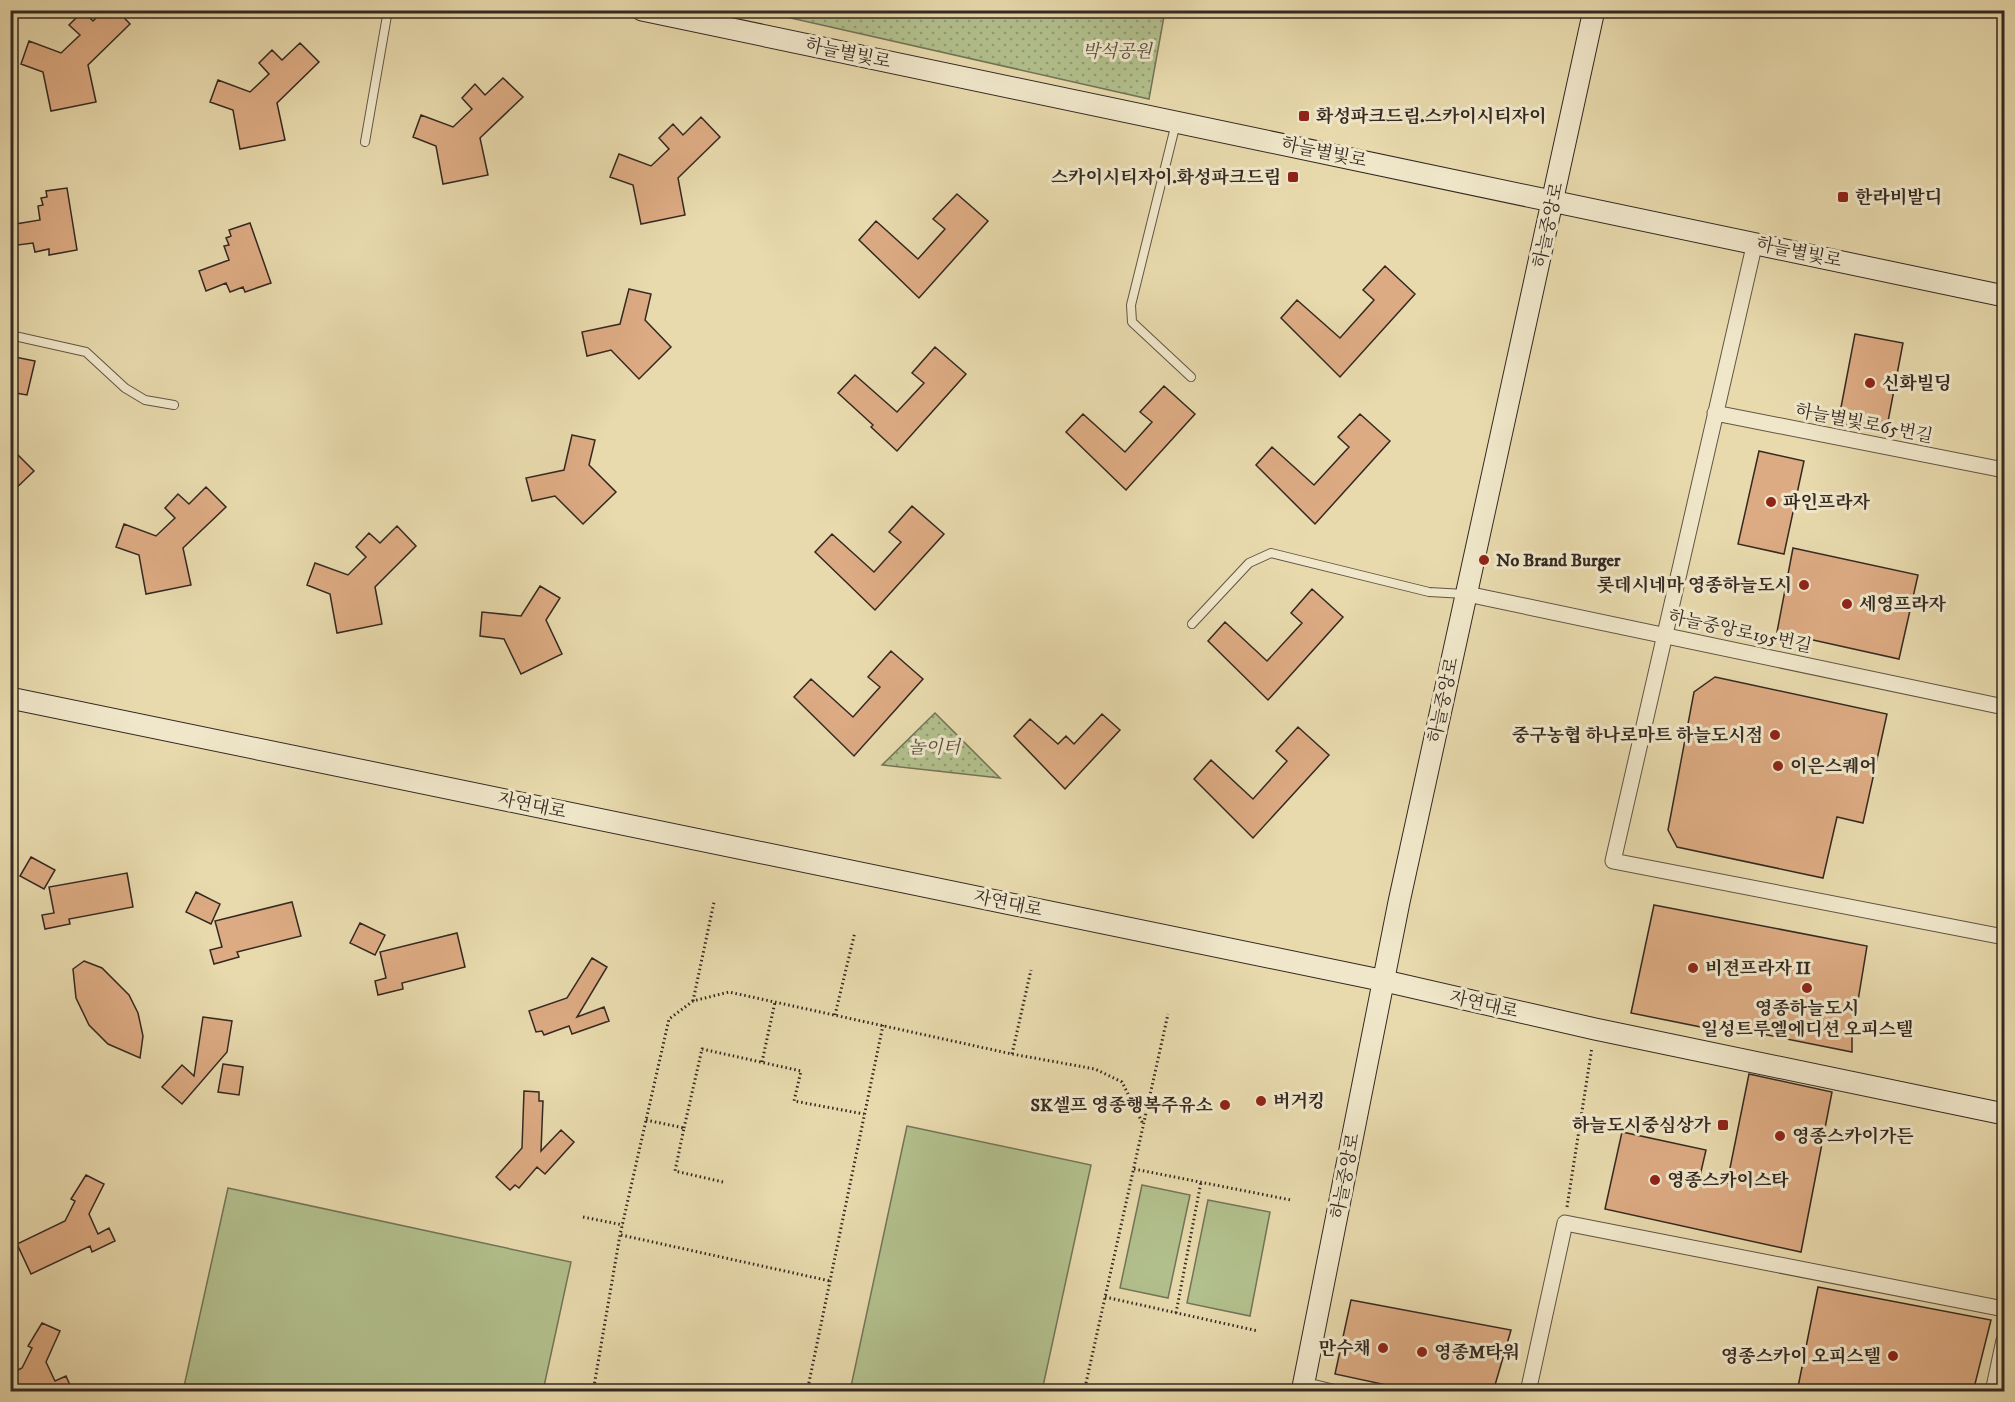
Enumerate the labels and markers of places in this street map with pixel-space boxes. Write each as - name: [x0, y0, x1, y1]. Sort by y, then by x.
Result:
- place label: 화성파크드림.스카이시티자이: [1316, 106, 1546, 128]
- marker: 화성파크드림.스카이시티자이: [1297, 109, 1311, 123]
- place label: 스카이시티자이.화성파크드림: [1051, 167, 1281, 189]
- marker: 스카이시티자이.화성파크드림: [1286, 170, 1300, 184]
- place label: 한라비발디: [1855, 187, 1942, 209]
- marker: 한라비발디: [1836, 190, 1850, 204]
- place label: 신화빌딩: [1882, 373, 1952, 395]
- marker: 신화빌딩: [1863, 376, 1877, 390]
- place label: 파인프라자: [1783, 492, 1871, 514]
- marker: 파인프라자: [1764, 495, 1778, 509]
- place label: No Brand Burger: [1496, 550, 1621, 572]
- marker: No Brand Burger: [1477, 553, 1491, 567]
- place label: 롯데시네마 영종하늘도시: [1597, 575, 1792, 597]
- marker: 롯데시네마 영종하늘도시: [1797, 578, 1811, 592]
- place label: 세영프라자: [1859, 594, 1947, 616]
- marker: 세영프라자: [1840, 597, 1854, 611]
- place label: 중구농협 하나로마트 하늘도시점: [1512, 725, 1763, 747]
- marker: 중구농협 하나로마트 하늘도시점: [1768, 728, 1782, 742]
- place label: 이은스퀘어: [1790, 756, 1877, 778]
- marker: 이은스퀘어: [1771, 759, 1785, 773]
- place label: 비젼프라자 II: [1705, 958, 1811, 980]
- marker: 비젼프라자 II: [1686, 961, 1700, 975]
- marker: 영종하늘도시 일성트루엘에디션 오피스텔: [1800, 981, 1814, 995]
- place label: 영종하늘도시 일성트루엘에디션 오피스텔: [1701, 998, 1913, 1041]
- place label: 버거킹: [1273, 1091, 1325, 1113]
- marker: 버거킹: [1254, 1094, 1268, 1108]
- place label: SK셀프 영종행복주유소: [1031, 1095, 1214, 1117]
- marker: SK셀프 영종행복주유소: [1218, 1098, 1232, 1112]
- place label: 하늘도시중심상가: [1572, 1115, 1712, 1137]
- marker: 하늘도시중심상가: [1716, 1118, 1730, 1132]
- place label: 영종스카이가든: [1792, 1126, 1914, 1148]
- marker: 영종스카이가든: [1773, 1129, 1787, 1143]
- place label: 영종스카이스타: [1667, 1170, 1789, 1192]
- marker: 영종스카이스타: [1648, 1173, 1662, 1187]
- place label: 만수채: [1319, 1338, 1371, 1360]
- marker: 만수채: [1376, 1341, 1390, 1355]
- place label: 영종M타워: [1434, 1342, 1520, 1364]
- marker: 영종M타워: [1415, 1345, 1429, 1359]
- place label: 영종스카이 오피스텔: [1721, 1346, 1881, 1368]
- marker: 영종스카이 오피스텔: [1886, 1349, 1900, 1363]

